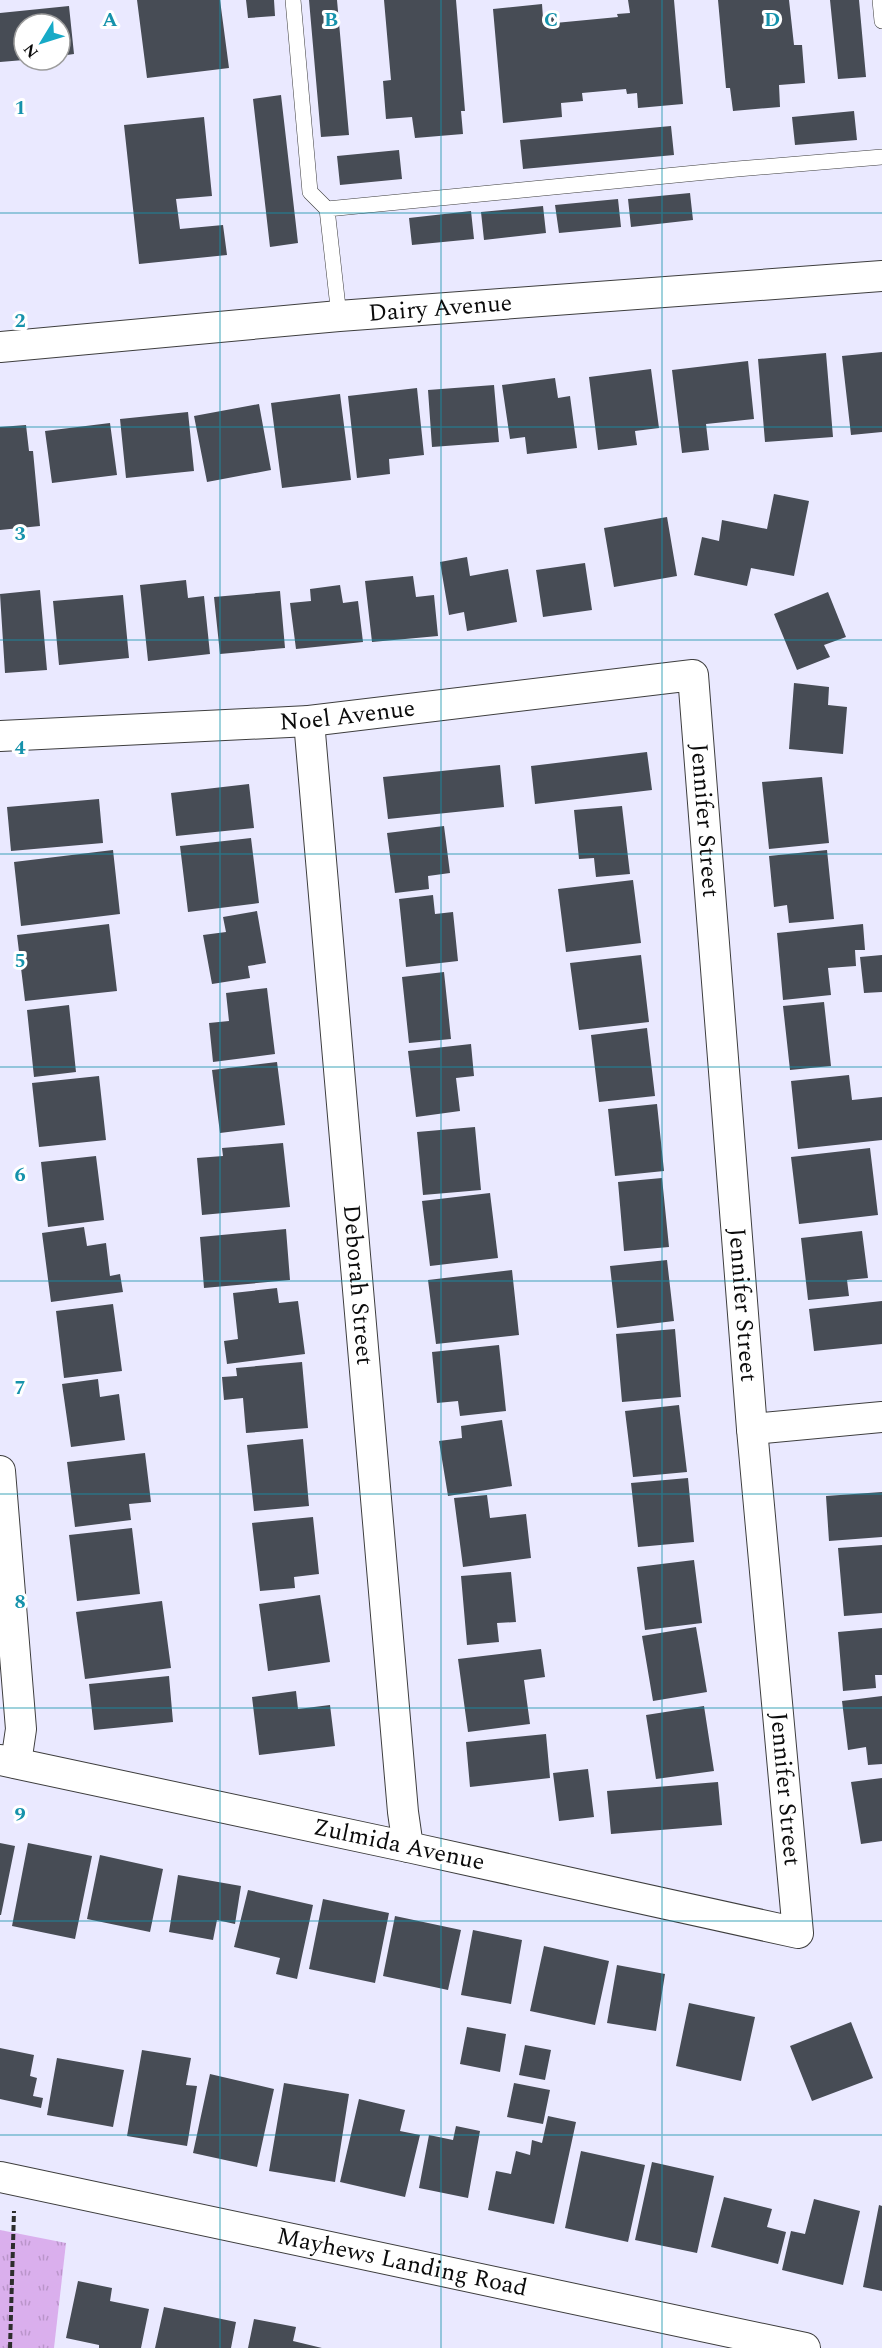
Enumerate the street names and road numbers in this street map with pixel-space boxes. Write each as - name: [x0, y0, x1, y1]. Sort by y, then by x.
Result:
- street label: Dairy Avenue: [367, 285, 514, 332]
- street label: Noel Avenue: [279, 690, 417, 740]
- street label: Jennifer Street: [680, 742, 728, 899]
- street label: Deborah Street: [333, 1203, 382, 1367]
- street label: Jennifer Street: [718, 1227, 766, 1383]
- street label: Jennifer Street: [760, 1711, 810, 1868]
- street label: Zulmida Avenue: [310, 1809, 488, 1881]
- street label: Mayhews Landing Road: [273, 2218, 531, 2307]

